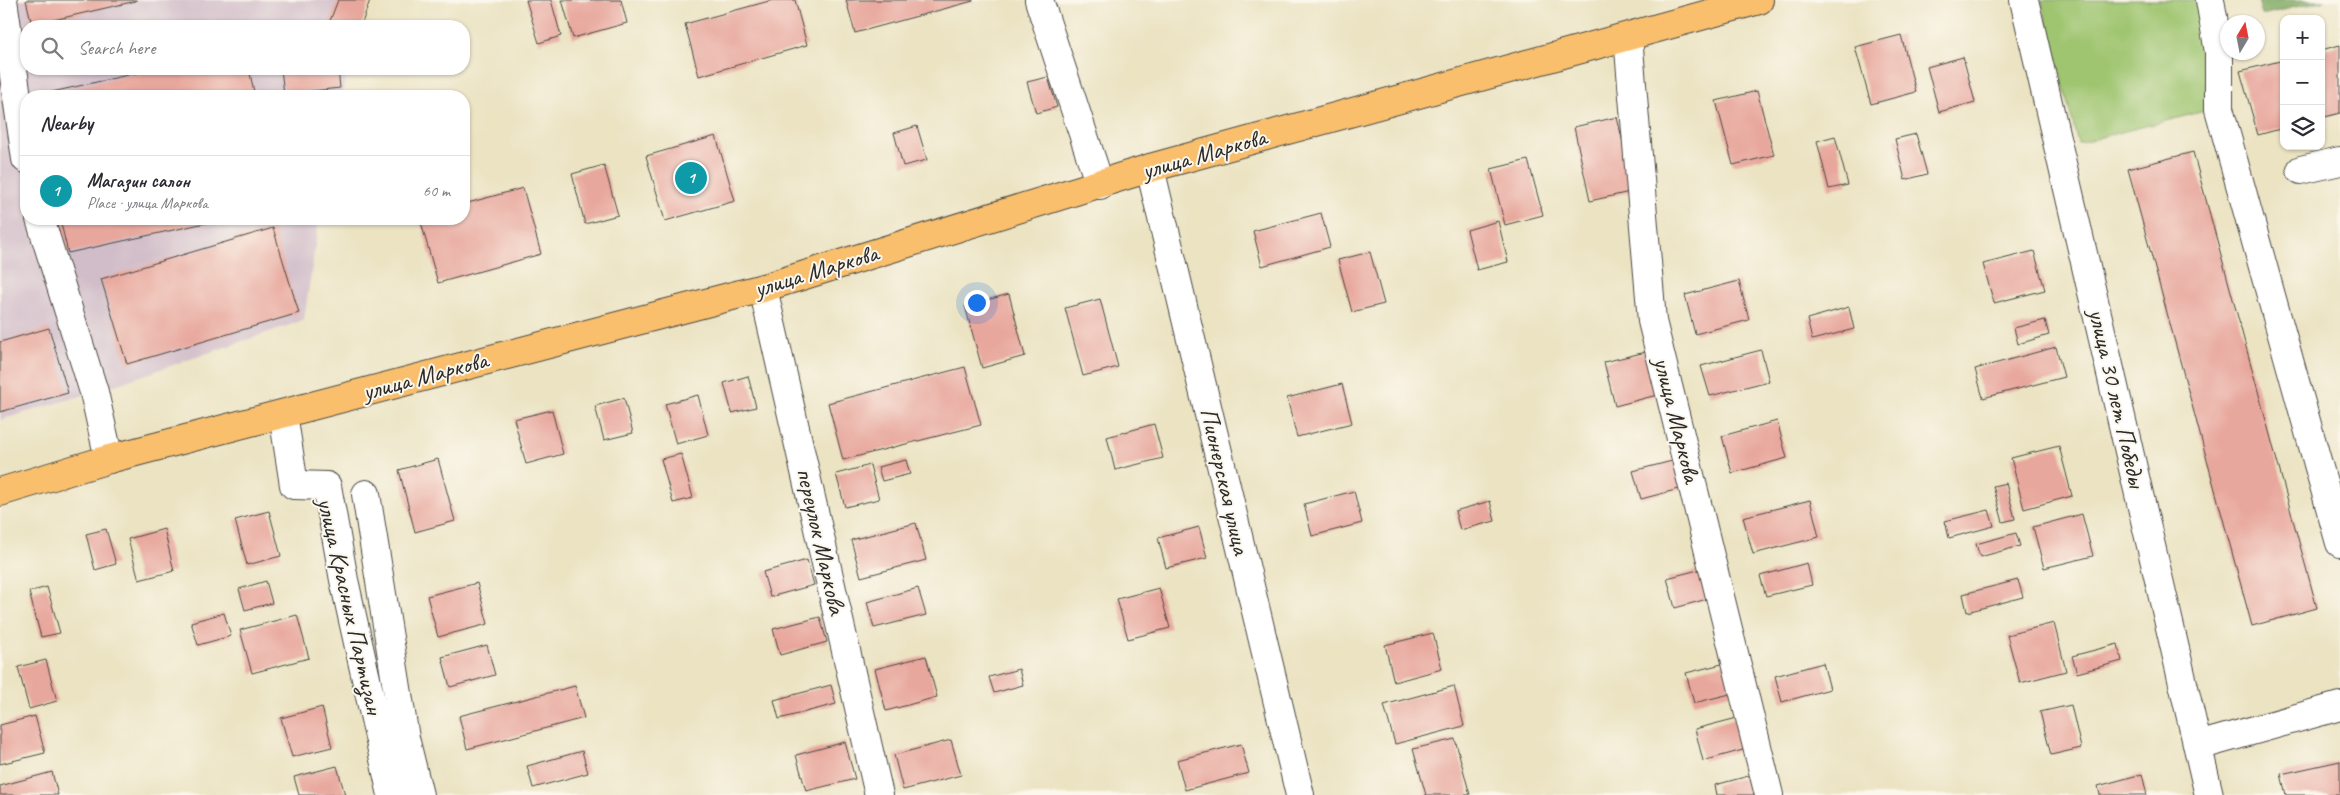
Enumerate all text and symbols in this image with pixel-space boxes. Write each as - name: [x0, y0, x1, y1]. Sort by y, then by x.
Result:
- north arrow: [2220, 15, 2265, 60]
- map controls: [2280, 15, 2325, 150]
- button: +: [2280, 15, 2325, 60]
- search box: [20, 20, 470, 75]
- icon: search: [38, 34, 66, 62]
- text: Search here: [78, 36, 155, 60]
- button: −: [2280, 60, 2325, 105]
- button: layers: [2280, 105, 2325, 150]
- text: Nearby: [40, 110, 93, 136]
- street label: улица Маркова: [1136, 120, 1273, 188]
- pin: 1: [675, 159, 707, 197]
- text: Магазин салон: [87, 169, 190, 193]
- text: 1: [52, 181, 60, 201]
- text: 60 m: [423, 181, 450, 201]
- text: Place · улица Маркова: [87, 193, 208, 213]
- street label: улица Маркова: [748, 236, 884, 306]
- your location: [964, 290, 990, 316]
- street label: улица 30 лет Победы: [2080, 304, 2153, 492]
- street label: улица Маркова: [357, 343, 494, 409]
- street label: улица Маркова: [1646, 352, 1709, 489]
- street label: Пионерская улица: [1193, 405, 1258, 559]
- street label: переулок Маркова: [789, 465, 854, 619]
- street label: улица Красных Партизан: [308, 493, 391, 720]

